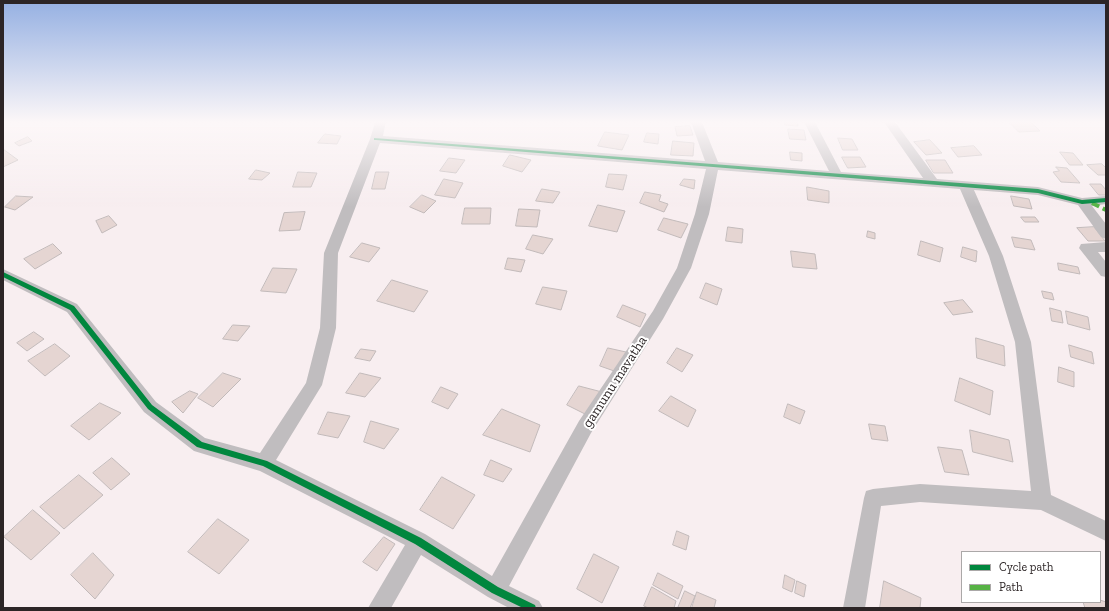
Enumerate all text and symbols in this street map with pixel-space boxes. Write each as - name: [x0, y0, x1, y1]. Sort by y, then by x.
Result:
- street label: gamunu mavatha: [579, 333, 651, 431]
- legend: [961, 551, 1101, 603]
- text: Cycle path: [999, 560, 1053, 574]
- text: Path: [999, 580, 1023, 594]

